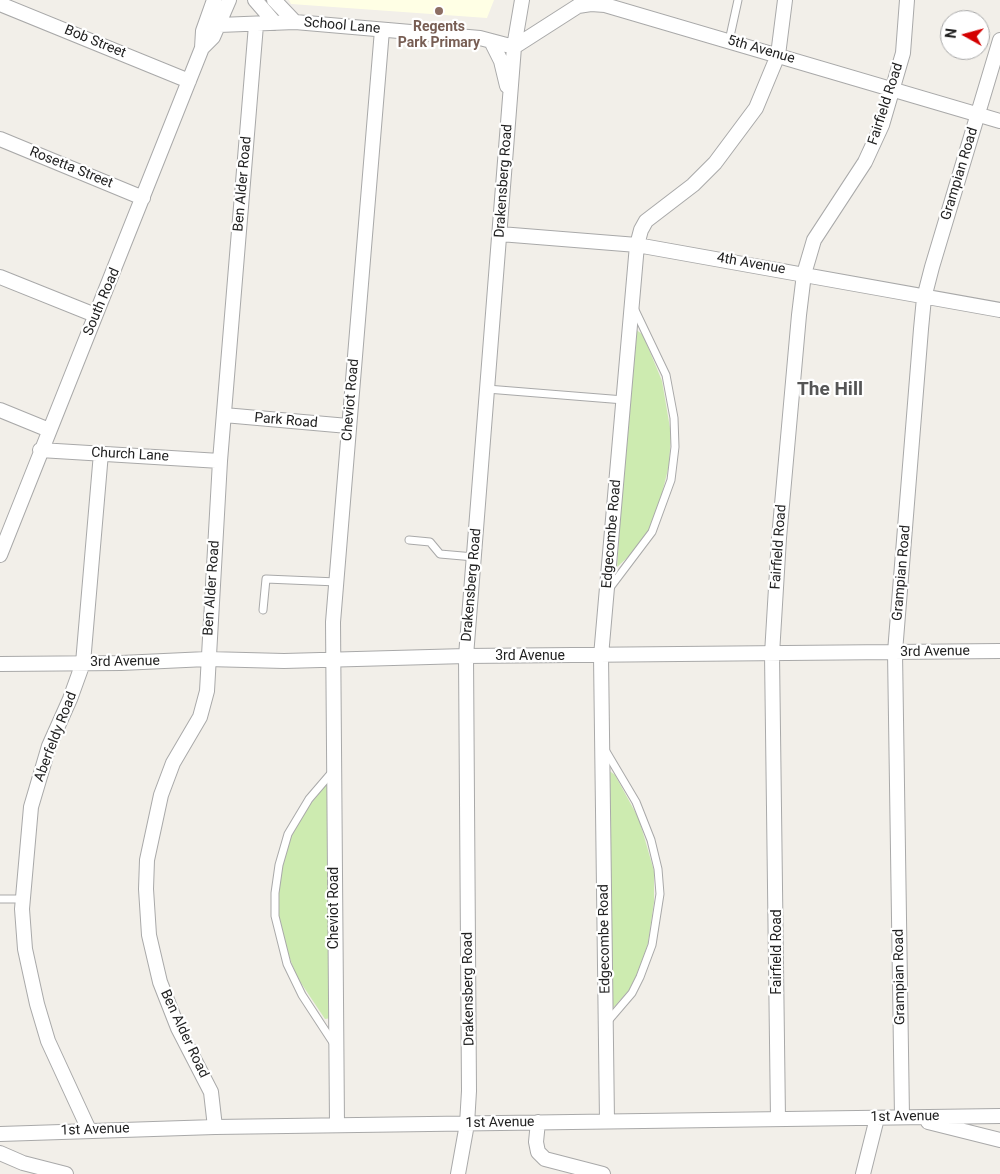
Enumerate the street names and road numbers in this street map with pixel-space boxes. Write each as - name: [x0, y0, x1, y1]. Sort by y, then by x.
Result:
- street label: School Lane: [303, 14, 381, 38]
- street label: Bob Street: [62, 22, 128, 62]
- street label: 5th Avenue: [725, 32, 797, 68]
- street label: Fairfield Road: [865, 61, 907, 147]
- street label: Drakensberg Road: [492, 124, 516, 238]
- street label: Grampian Road: [938, 126, 982, 222]
- street label: Ben Alder Road: [230, 136, 256, 232]
- street label: Rosetta Street: [27, 144, 115, 192]
- street label: 4th Avenue: [715, 250, 787, 278]
- street label: South Road: [80, 266, 124, 338]
- street label: Cheviot Road: [339, 358, 363, 442]
- street label: Park Road: [253, 410, 319, 432]
- street label: Church Lane: [91, 445, 169, 465]
- street label: Edgecombe Road: [599, 479, 625, 589]
- street label: Fairfield Road: [768, 504, 790, 590]
- street label: Grampian Road: [889, 524, 915, 622]
- street label: Drakensberg Road: [459, 528, 485, 642]
- street label: Ben Alder Road: [200, 540, 224, 636]
- street label: 3rd Avenue: [900, 643, 970, 661]
- street label: 3rd Avenue: [495, 648, 565, 664]
- street label: 3rd Avenue: [90, 653, 160, 671]
- street label: Aberfeldy Road: [31, 690, 81, 784]
- street label: Cheviot Road: [326, 867, 342, 949]
- street label: Edgecombe Road: [596, 884, 614, 994]
- street label: Fairfield Road: [769, 909, 785, 995]
- street label: Grampian Road: [891, 929, 909, 1025]
- street label: Drakensberg Road: [460, 932, 478, 1046]
- street label: Ben Alder Road: [156, 987, 212, 1081]
- street label: 1st Avenue: [870, 1108, 940, 1126]
- street label: 1st Avenue: [465, 1114, 535, 1132]
- street label: 1st Avenue: [60, 1120, 130, 1140]

